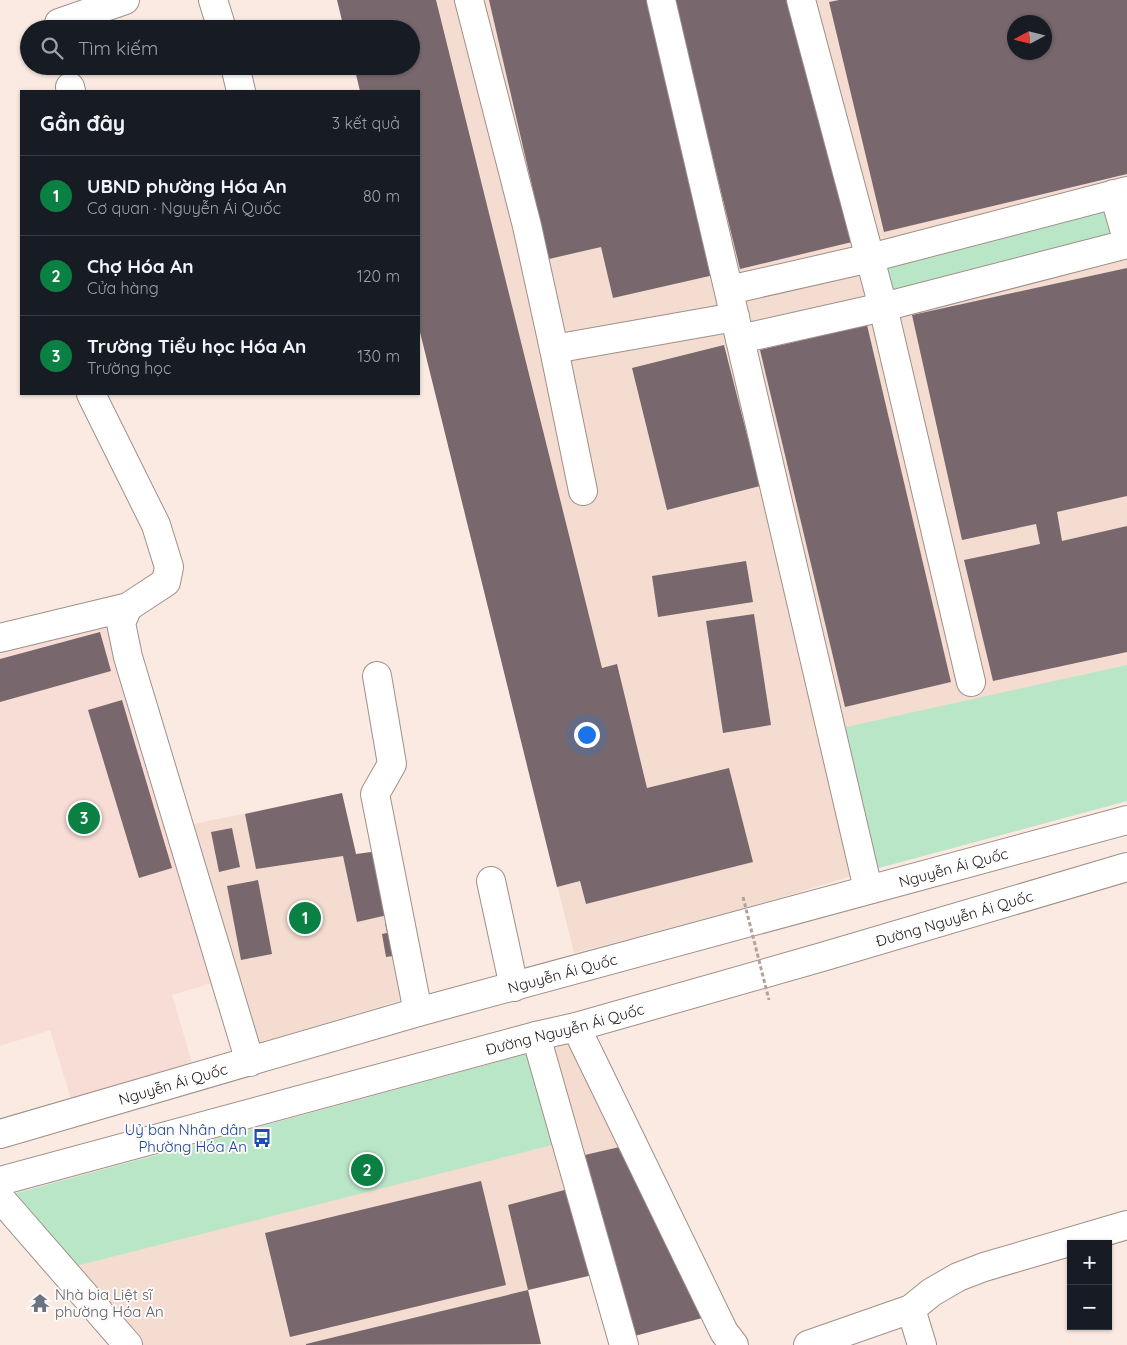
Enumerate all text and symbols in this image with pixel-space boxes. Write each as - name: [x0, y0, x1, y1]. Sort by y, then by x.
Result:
- north arrow: [1007, 15, 1052, 60]
- search box: [20, 20, 420, 75]
- icon: search: [38, 34, 66, 62]
- text: Tìm kiếm: [78, 36, 158, 60]
- text: Gần đây: [40, 110, 125, 136]
- text: 3 kết quả: [332, 113, 400, 133]
- text: UBND phường Hóa An: [87, 174, 287, 198]
- text: 1: [53, 186, 59, 206]
- text: 80 m: [363, 186, 400, 206]
- text: Cơ quan · Nguyễn Ái Quốc: [87, 198, 281, 218]
- text: Chợ Hóa An: [87, 254, 193, 278]
- text: 2: [51, 266, 61, 286]
- text: 120 m: [357, 266, 400, 286]
- text: Cửa hàng: [87, 278, 159, 298]
- text: Trường Tiểu học Hóa An: [87, 334, 306, 358]
- text: 3: [52, 346, 60, 366]
- text: 130 m: [357, 346, 400, 366]
- text: Trường học: [87, 358, 171, 378]
- your location: [574, 722, 600, 748]
- pin: 3: [68, 799, 100, 837]
- street label: Nguyễn Ái Quốc: [896, 843, 1010, 891]
- street label: Đường Nguyễn Ái Quốc: [873, 886, 1035, 950]
- pin: 1: [289, 899, 321, 937]
- street label: Nguyễn Ái Quốc: [506, 949, 619, 997]
- street label: Đường Nguyễn Ái Quốc: [484, 999, 646, 1059]
- street label: Nguyễn Ái Quốc: [116, 1059, 230, 1108]
- place label: Uỷ ban Nhân dân Phường Hóa An: [125, 1120, 247, 1156]
- bus stop icon: Uỷ ban Nhân dân Phường Hóa An: [251, 1127, 273, 1149]
- pin: 2: [351, 1151, 383, 1189]
- map controls: [1067, 1240, 1112, 1330]
- button: +: [1067, 1240, 1112, 1285]
- place label: Nhà bia Liệt sĩ phường Hóa An: [55, 1285, 164, 1321]
- button: −: [1067, 1285, 1112, 1330]
- temple icon: Nhà bia Liệt sĩ phường Hóa An: [29, 1292, 51, 1314]

